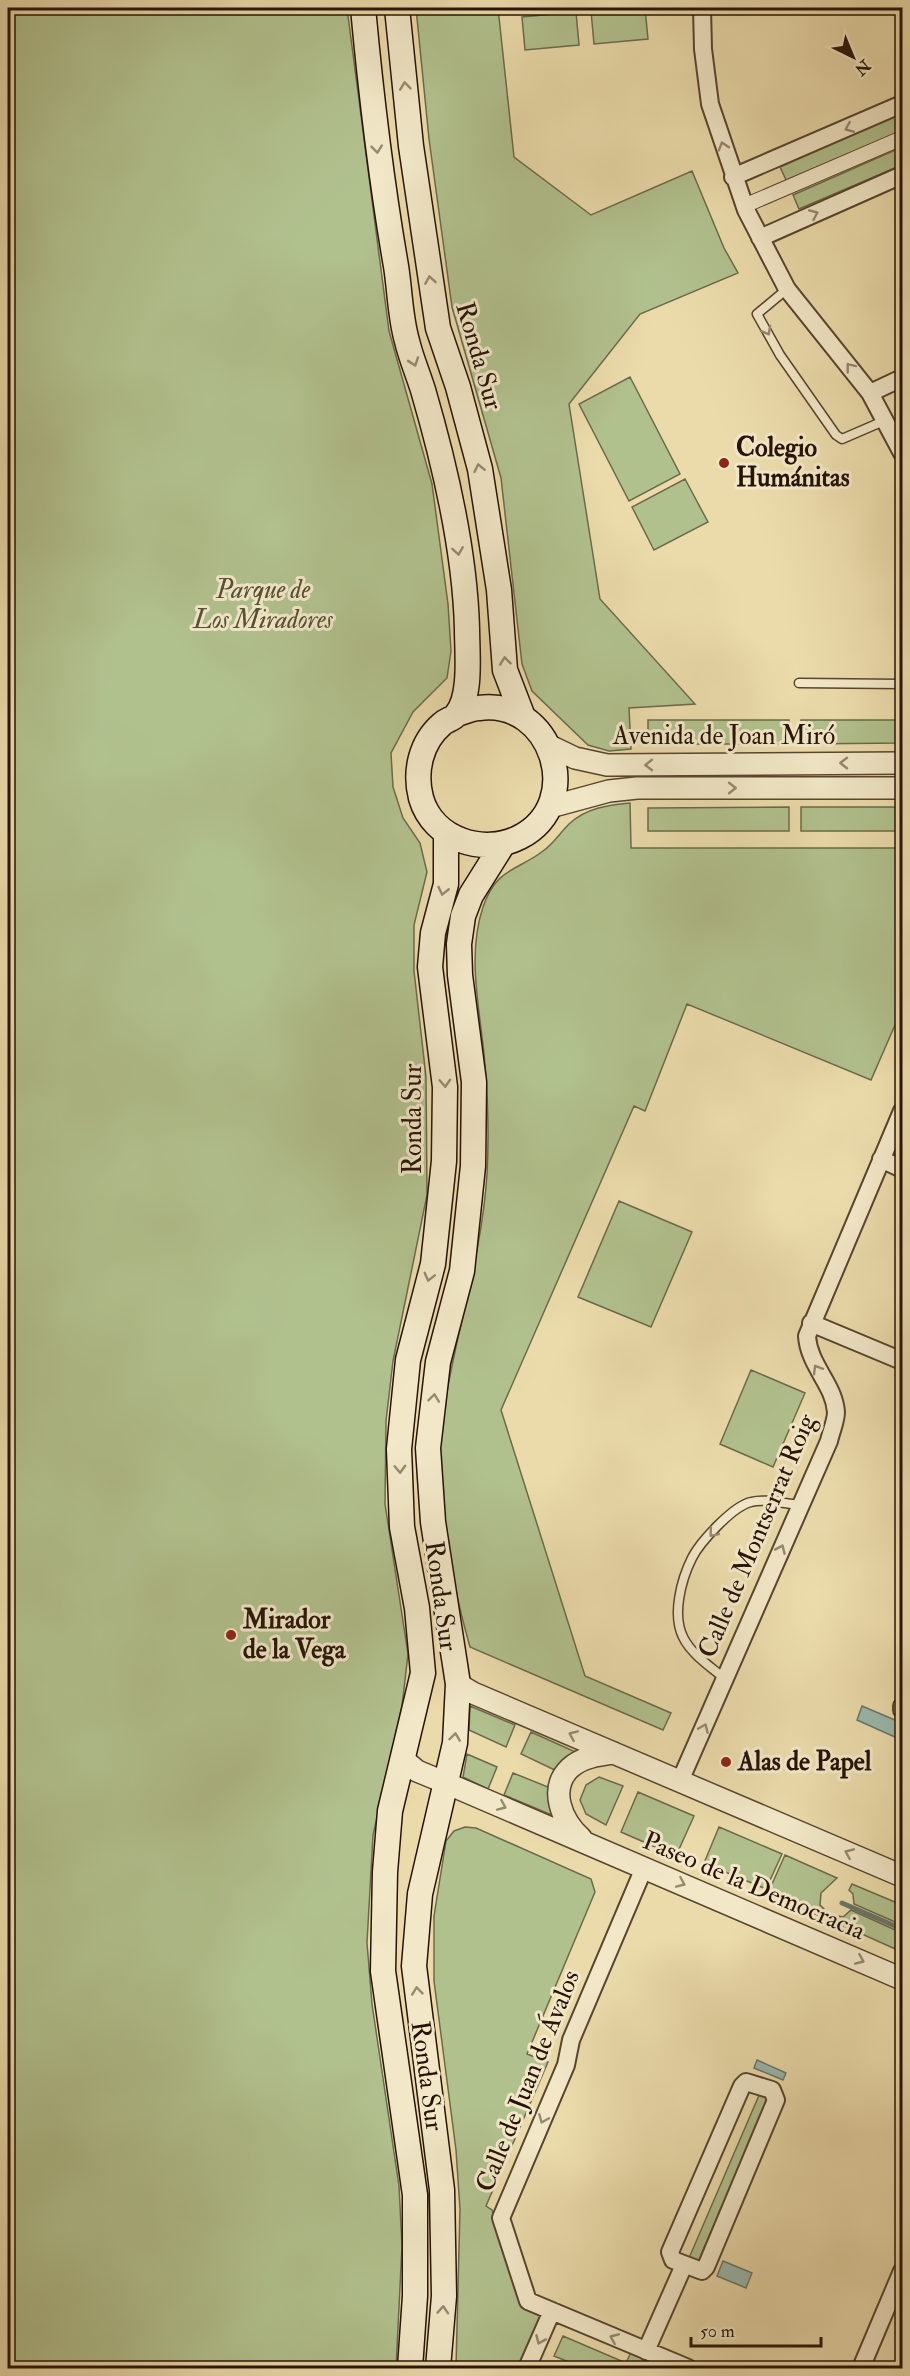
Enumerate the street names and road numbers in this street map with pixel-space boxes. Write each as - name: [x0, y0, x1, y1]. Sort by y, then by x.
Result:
- street label: Ronda Sur: [448, 298, 510, 414]
- street label: Avenida de Joan Miró: [612, 720, 835, 752]
- street label: Ronda Sur: [397, 1063, 429, 1174]
- street label: Calle de Montserrat Roig: [691, 1408, 823, 1663]
- street label: Ronda Sur: [417, 1539, 465, 1653]
- street label: Paseo de la Democracia: [638, 1825, 870, 1947]
- street label: Calle de Juan de Ávalos: [467, 1965, 587, 2196]
- street label: Ronda Sur: [403, 2019, 451, 2133]

